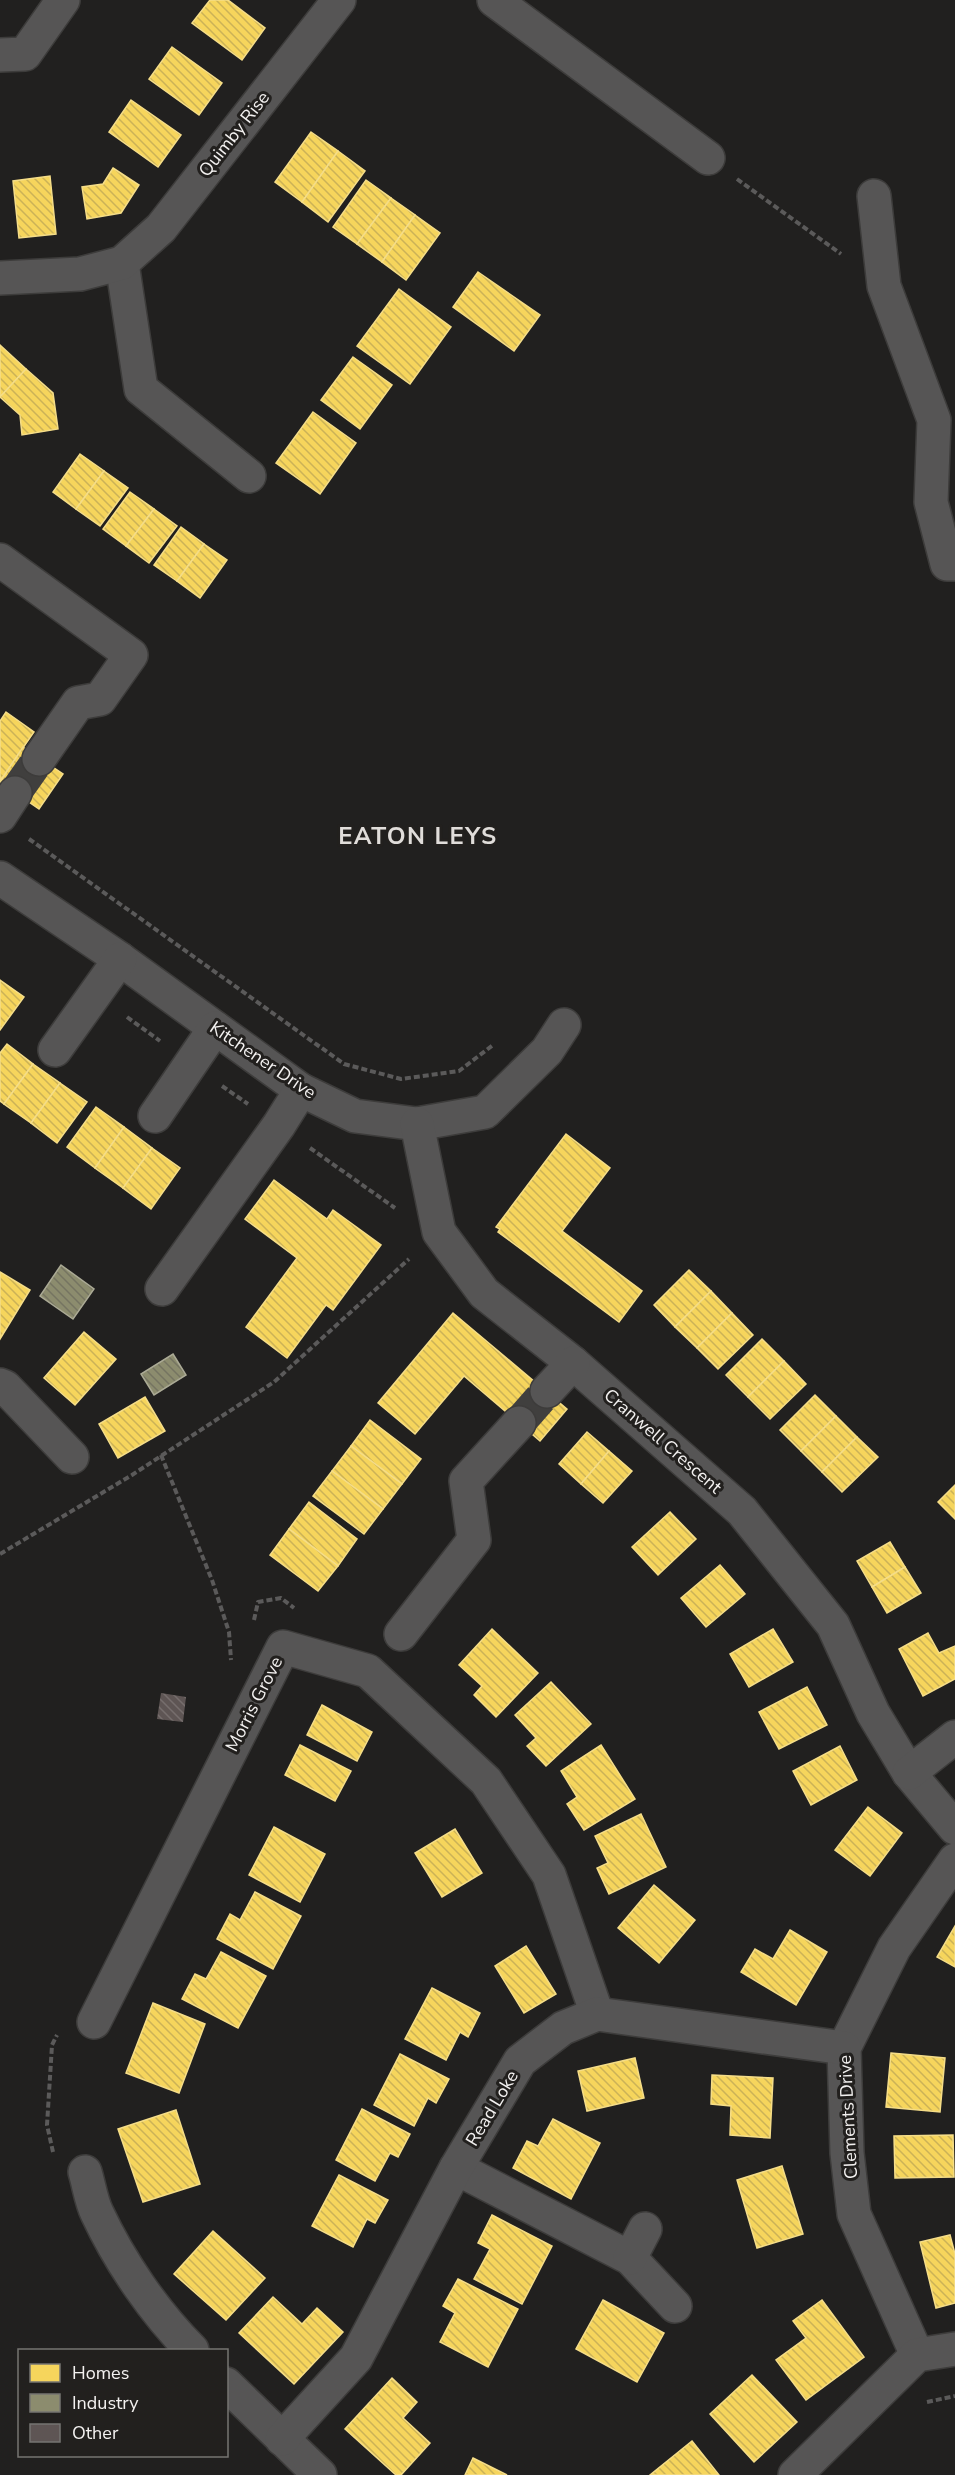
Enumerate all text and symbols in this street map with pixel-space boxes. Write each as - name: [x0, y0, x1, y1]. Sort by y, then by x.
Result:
- street label: Quimby Rise: [193, 86, 275, 182]
- district label: EATON LEYS: [338, 820, 498, 852]
- street label: Kitchener Drive: [205, 1016, 321, 1104]
- street label: Cranwell Crescent: [599, 1383, 728, 1499]
- street label: Morris Grove: [220, 1652, 288, 1756]
- street label: Clements Drive: [833, 2054, 863, 2180]
- street label: Read Loke: [460, 2066, 524, 2150]
- legend: [18, 2349, 228, 2457]
- text: Homes: [72, 2361, 129, 2385]
- text: Industry: [72, 2391, 139, 2415]
- text: Other: [72, 2421, 119, 2445]

